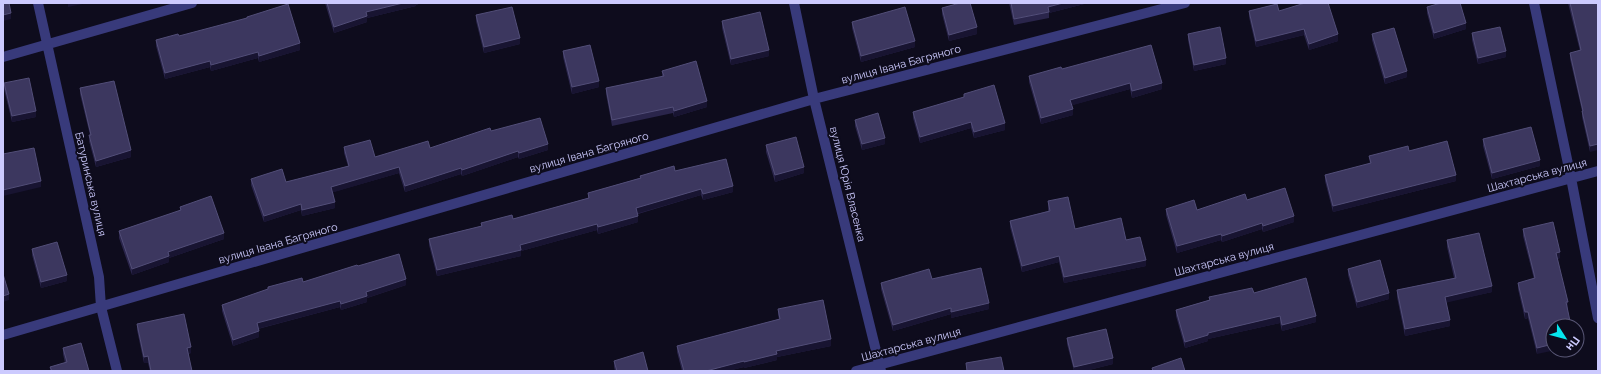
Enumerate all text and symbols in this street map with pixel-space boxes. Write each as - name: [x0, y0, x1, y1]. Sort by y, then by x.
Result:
- street label: вулиця Івана Багряного: [840, 42, 963, 87]
- street label: вулиця Юрія Власенка: [827, 125, 868, 243]
- street label: вулиця Івана Багряного: [528, 129, 651, 176]
- street label: Батуринська вулиця: [72, 131, 109, 238]
- street label: Шахтарська вулиця: [1486, 156, 1588, 195]
- street label: вулиця Івана Багряного: [217, 220, 340, 267]
- street label: Шахтарська вулиця: [1173, 240, 1275, 279]
- north arrow: [1545, 318, 1585, 358]
- street label: Шахтарська вулиця: [860, 325, 962, 364]
- text: Пн: [1563, 334, 1582, 353]

